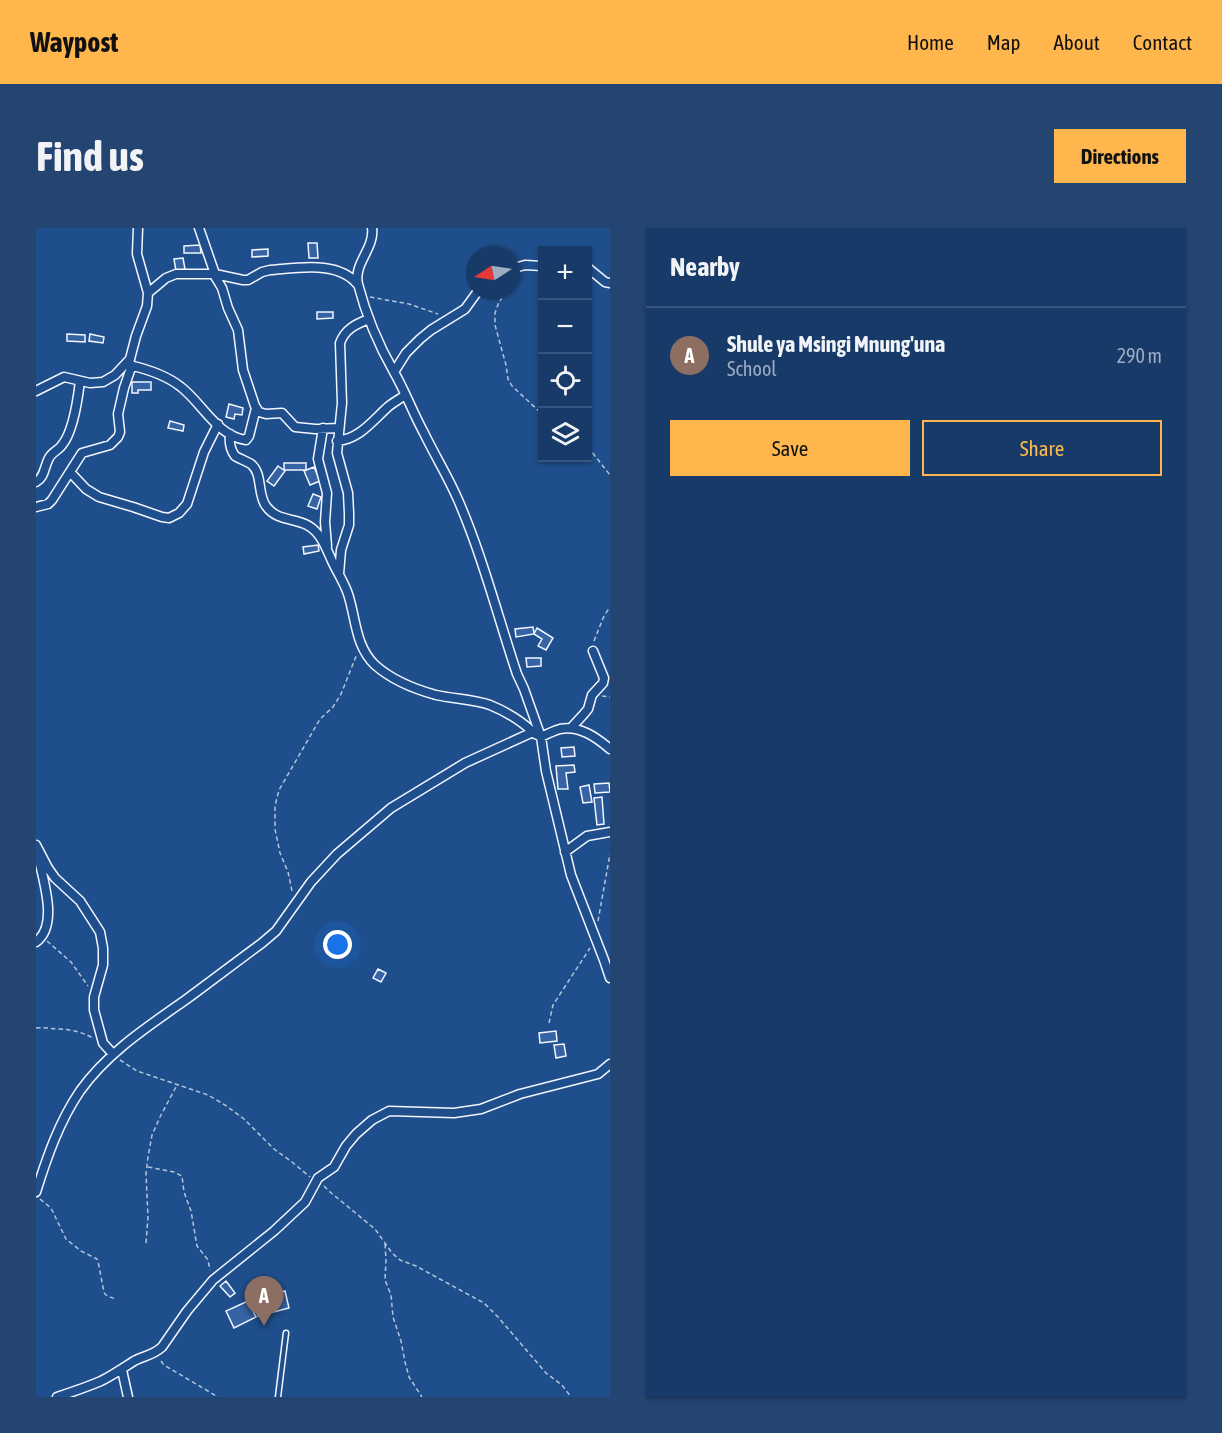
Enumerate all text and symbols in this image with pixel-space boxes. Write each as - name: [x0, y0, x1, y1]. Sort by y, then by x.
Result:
- text: Waypost: [30, 26, 118, 58]
- text: Home: [907, 30, 954, 54]
- text: Map: [987, 30, 1021, 54]
- text: About: [1054, 30, 1100, 54]
- text: Contact: [1133, 30, 1192, 54]
- button: Directions: [1054, 129, 1186, 183]
- text: Find us: [36, 132, 144, 180]
- north arrow: [466, 246, 520, 300]
- map controls: [538, 246, 592, 462]
- button: +: [538, 246, 592, 300]
- text: Nearby: [670, 252, 740, 282]
- button: −: [538, 300, 592, 354]
- text: Shule ya Msingi Mnung'una: [727, 331, 945, 357]
- text: A: [685, 344, 694, 367]
- text: 290 m: [1117, 344, 1162, 367]
- button: locate: [538, 354, 592, 408]
- text: School: [727, 357, 777, 380]
- button: layers: [538, 408, 592, 462]
- button: Save: [670, 420, 910, 476]
- button: Share: [922, 420, 1162, 476]
- your location: [323, 930, 352, 959]
- pin: A: [244, 1276, 284, 1326]

